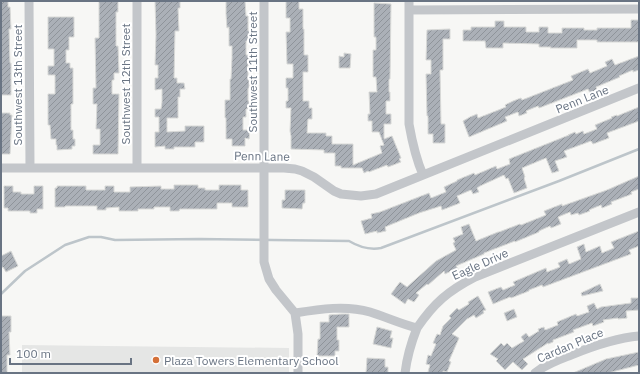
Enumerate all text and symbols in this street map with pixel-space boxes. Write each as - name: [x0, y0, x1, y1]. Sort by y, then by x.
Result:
- street label: Southwest 11th Street: [245, 11, 260, 133]
- street label: Southwest 12th Street: [118, 23, 133, 145]
- street label: Southwest 13th Street: [10, 24, 25, 146]
- street label: Penn Lane: [553, 81, 611, 116]
- street label: Penn Lane: [234, 148, 290, 164]
- street label: Eagle Drive: [449, 245, 511, 283]
- street label: Cardan Place: [535, 324, 606, 366]
- scale bar: [10, 340, 131, 366]
- text: 100 m: [16, 346, 51, 361]
- place label: Plaza Towers Elementary School: [164, 353, 339, 368]
- marker: Plaza Towers Elementary School: [151, 355, 161, 365]

